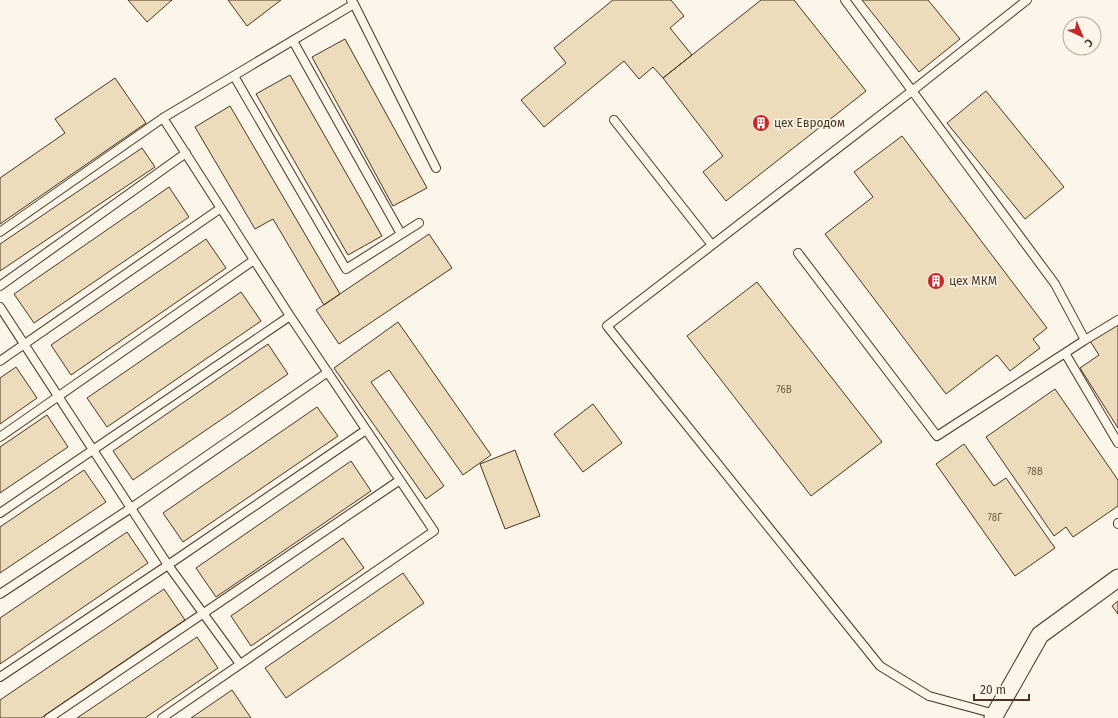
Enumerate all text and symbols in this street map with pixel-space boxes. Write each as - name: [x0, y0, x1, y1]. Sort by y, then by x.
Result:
- north arrow: [1062, 16, 1102, 56]
- text: С: [1081, 36, 1095, 50]
- building icon: цех Евродом: [751, 113, 771, 133]
- place label: цех Евродом: [774, 116, 845, 130]
- building icon: цех МКМ: [926, 271, 946, 291]
- place label: цех МКМ: [949, 274, 997, 288]
- house number: 76В: [776, 384, 792, 396]
- house number: 78В: [1027, 466, 1043, 478]
- house number: 78Г: [988, 512, 1002, 524]
- scale bar: [974, 676, 1029, 702]
- text: 20 m: [980, 683, 1006, 697]

